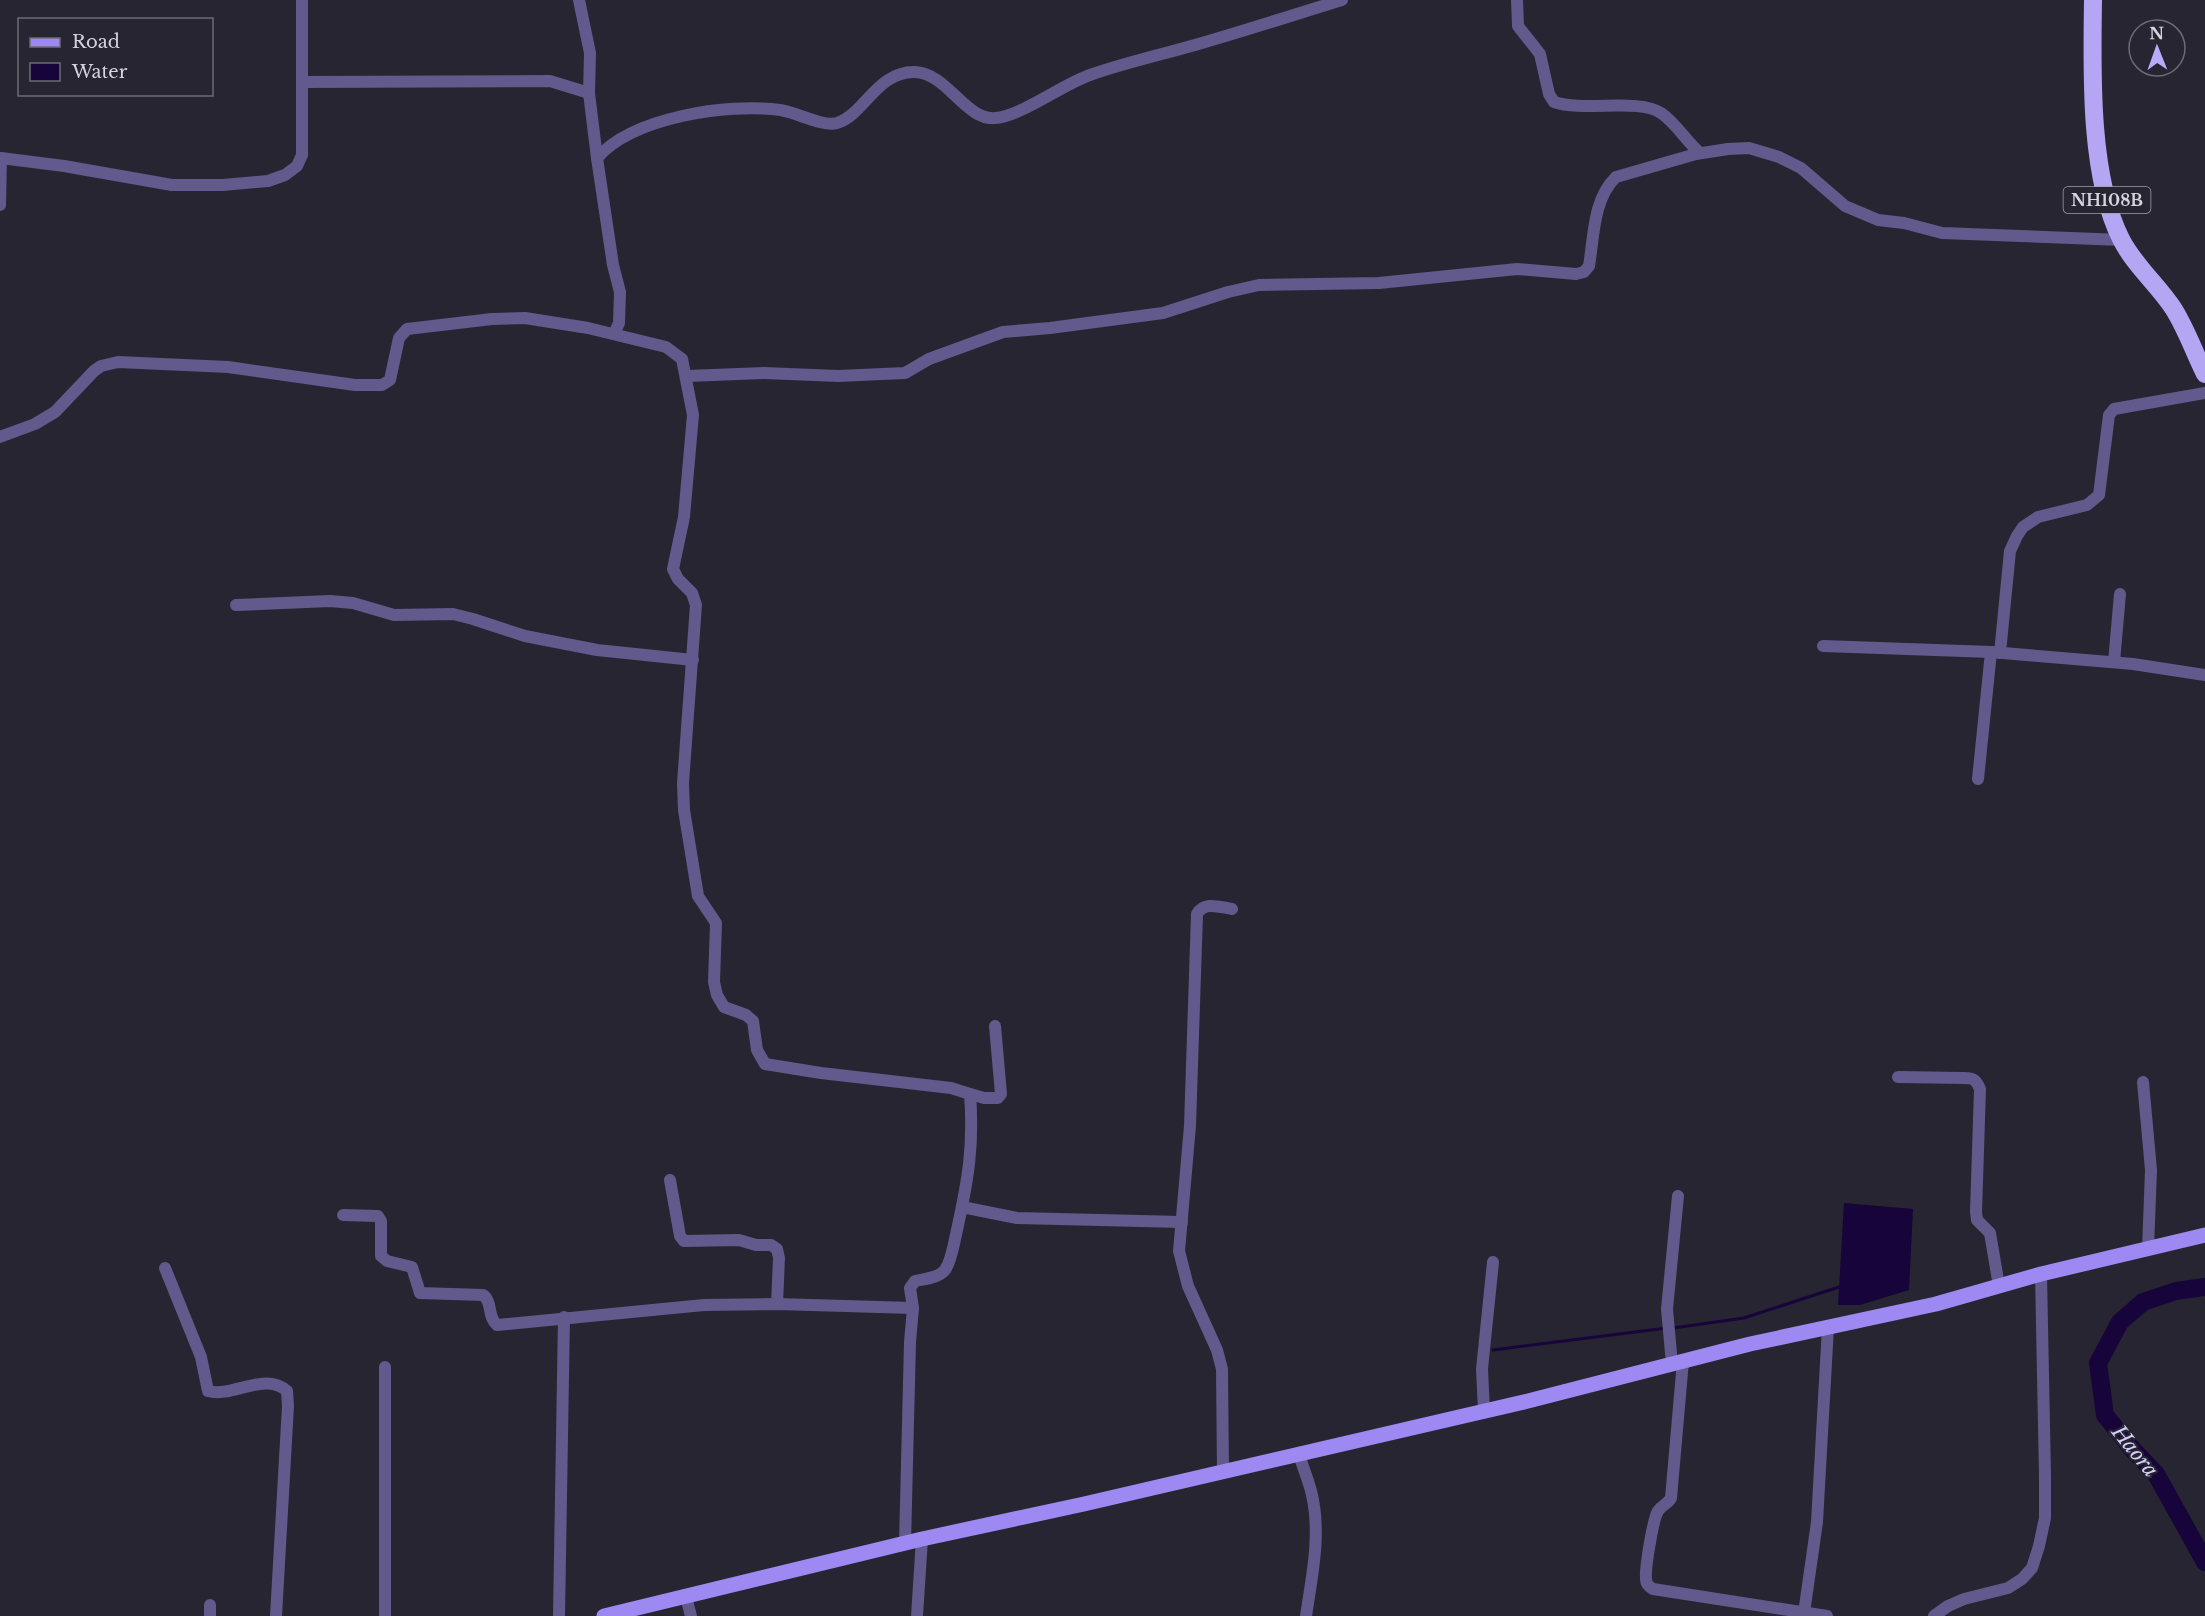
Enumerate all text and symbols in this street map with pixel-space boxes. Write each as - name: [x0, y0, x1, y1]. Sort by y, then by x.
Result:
- legend: [18, 18, 213, 96]
- north arrow: [2127, 18, 2187, 78]
- text: N: [2149, 23, 2164, 43]
- text: Road: [72, 31, 120, 53]
- text: Water: [71, 61, 128, 83]
- road number: NH108B: [2064, 187, 2150, 213]
- water label: Haora: [2106, 1419, 2163, 1482]

